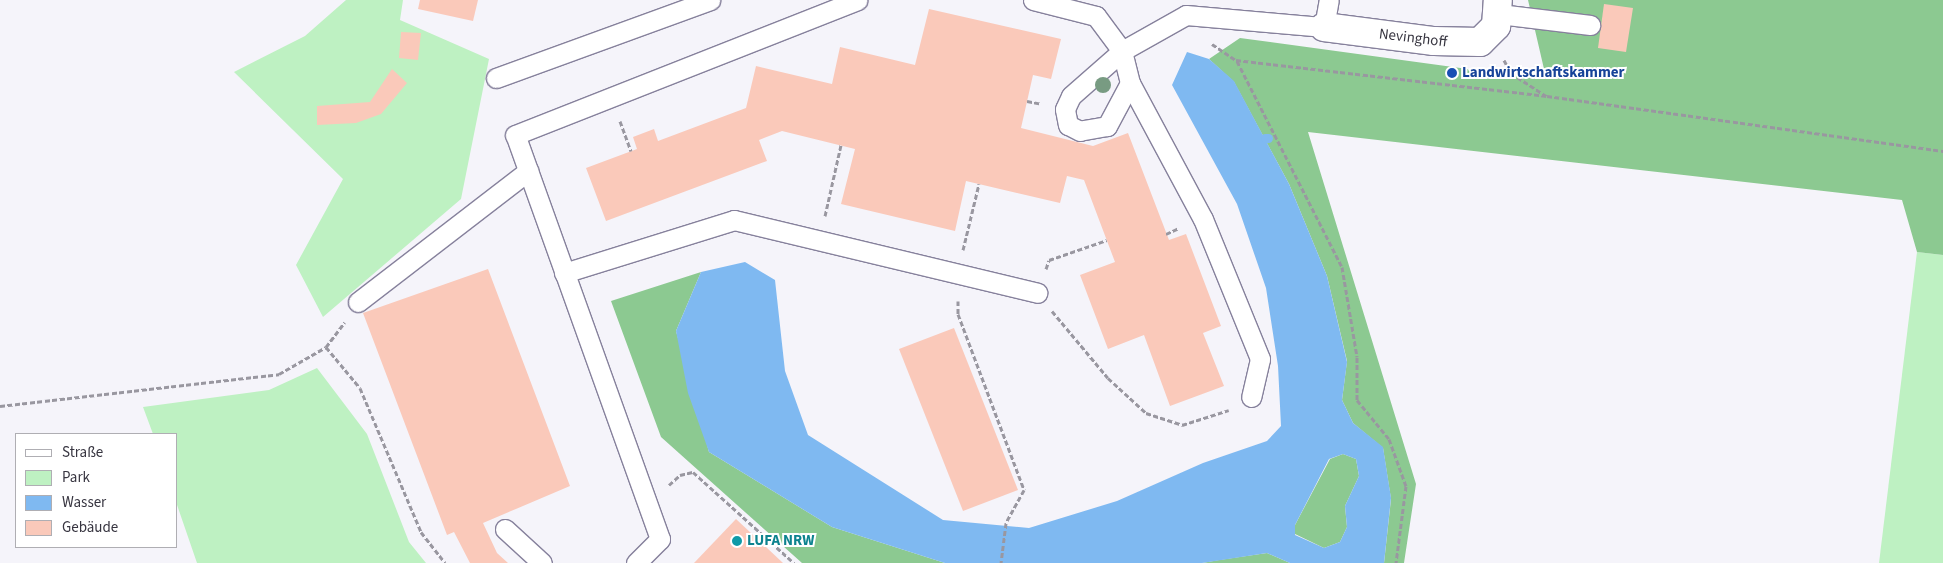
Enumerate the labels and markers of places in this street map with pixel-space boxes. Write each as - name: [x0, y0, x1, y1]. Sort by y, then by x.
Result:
- place label: Landwirtschaftskammer: [1462, 64, 1625, 82]
- marker: Landwirtschaftskammer: [1446, 67, 1458, 79]
- place label: LUFA NRW: [747, 532, 814, 550]
- marker: LUFA NRW: [731, 535, 743, 547]

